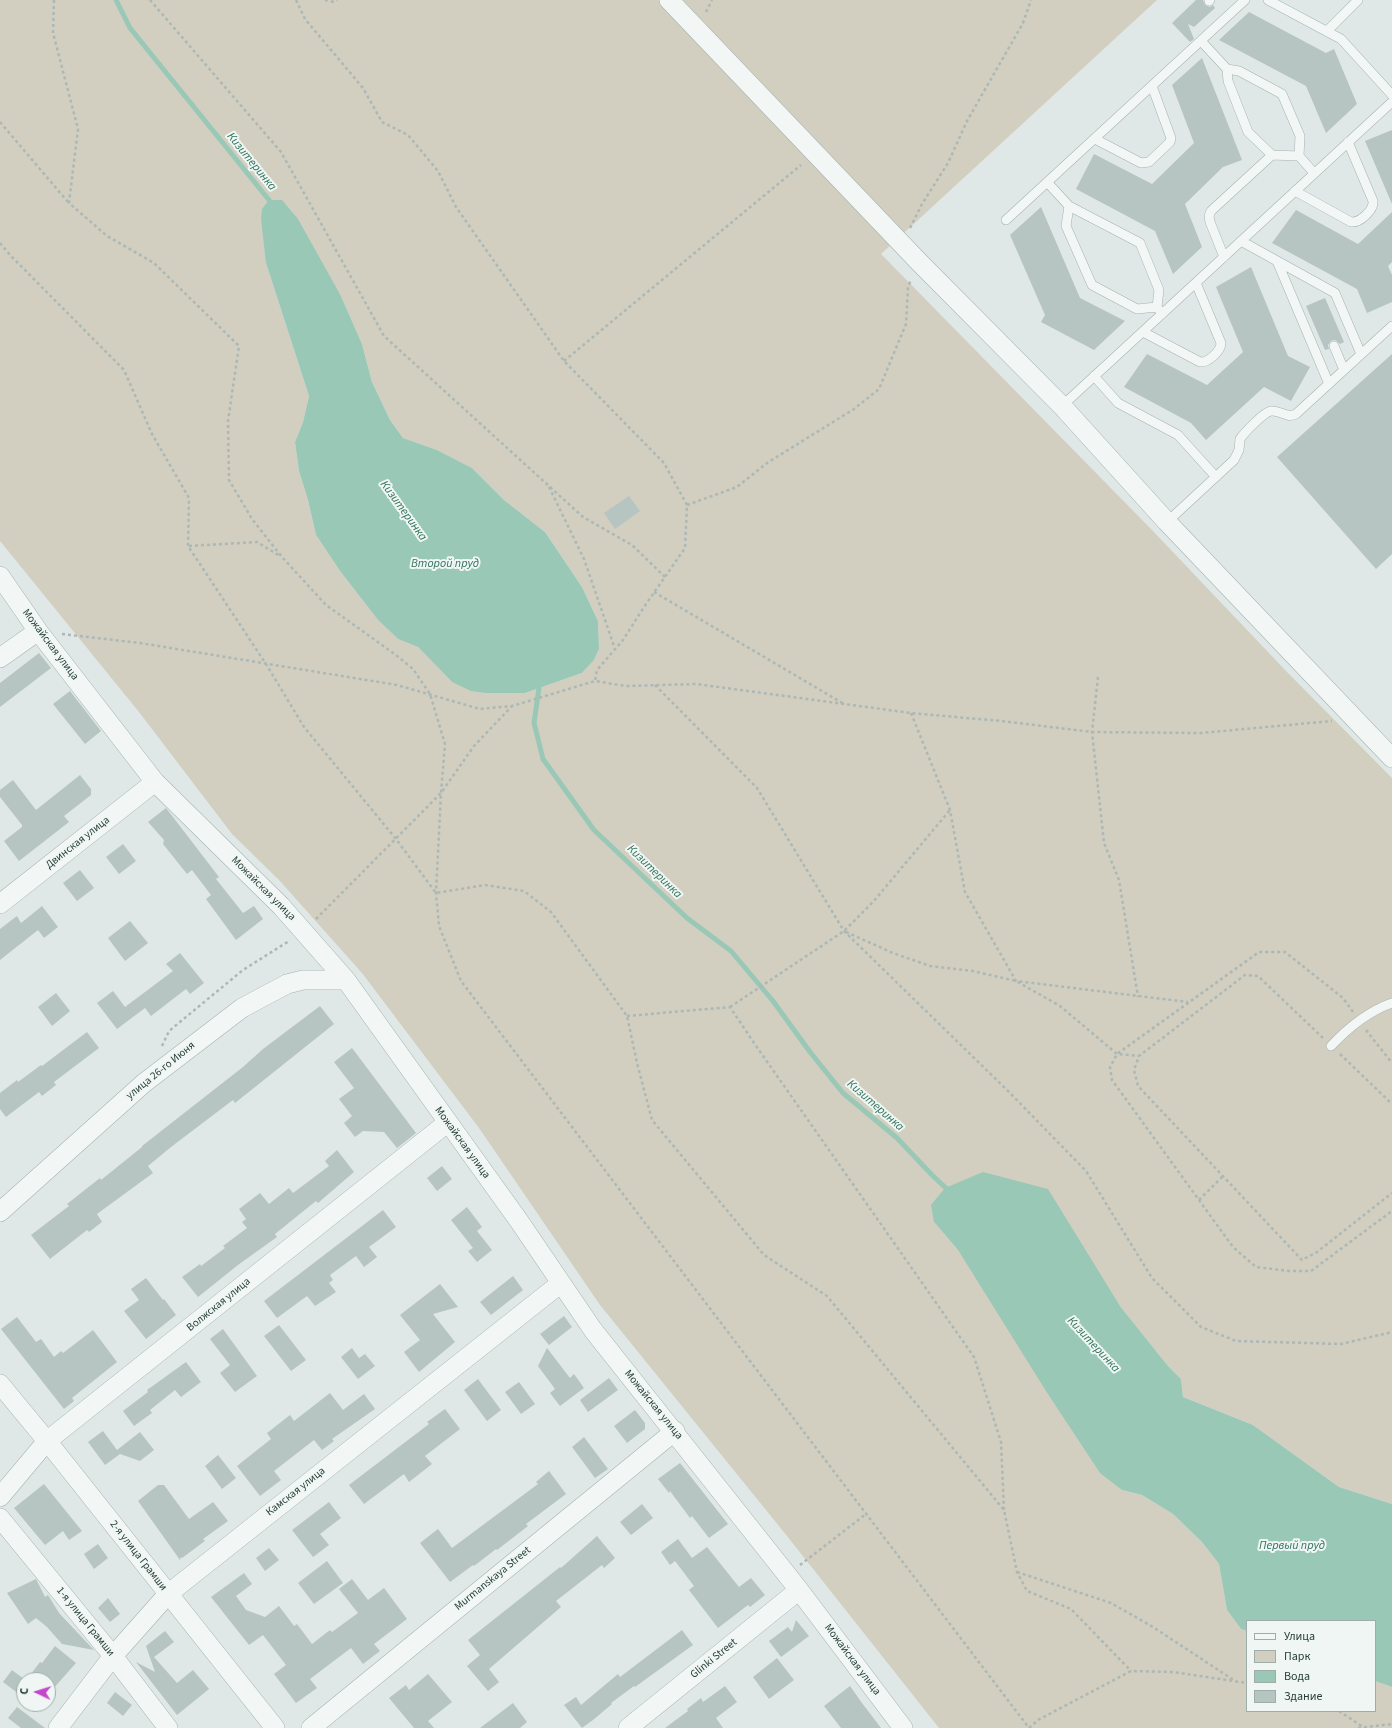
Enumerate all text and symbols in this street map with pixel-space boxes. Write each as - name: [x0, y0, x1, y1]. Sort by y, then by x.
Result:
- water label: Кизитеринка: [223, 130, 279, 194]
- water label: Кизитеринка: [376, 478, 430, 544]
- water label: Второй пруд: [411, 557, 479, 571]
- street label: Можайская улица: [19, 607, 81, 683]
- street label: Двинская улица: [43, 814, 113, 872]
- water label: Кизитеринка: [624, 842, 684, 902]
- street label: Можайская улица: [228, 854, 298, 924]
- street label: улица 26-го Июня: [124, 1039, 198, 1103]
- water label: Кизитеринка: [844, 1077, 906, 1135]
- street label: Можайская улица: [431, 1104, 493, 1182]
- street label: Волжская улица: [184, 1275, 254, 1335]
- water label: Кизитеринка: [1064, 1314, 1122, 1376]
- street label: Можайская улица: [621, 1368, 685, 1442]
- street label: Камская улица: [264, 1465, 328, 1519]
- street label: 2-я улица Грамши: [107, 1518, 169, 1594]
- water label: Первый пруд: [1259, 1539, 1325, 1553]
- street label: Murmanskaya Street: [452, 1544, 534, 1614]
- street label: 1-я улица Грамши: [53, 1585, 117, 1659]
- legend: [1246, 1620, 1376, 1712]
- street label: Можайская улица: [821, 1622, 883, 1698]
- text: Улица: [1284, 1628, 1315, 1645]
- street label: Glinki Street: [688, 1636, 740, 1682]
- text: Парк: [1284, 1648, 1310, 1665]
- text: Вода: [1284, 1668, 1310, 1685]
- north arrow: [16, 1672, 56, 1712]
- text: С: [17, 1687, 32, 1695]
- text: Здание: [1284, 1688, 1323, 1705]

